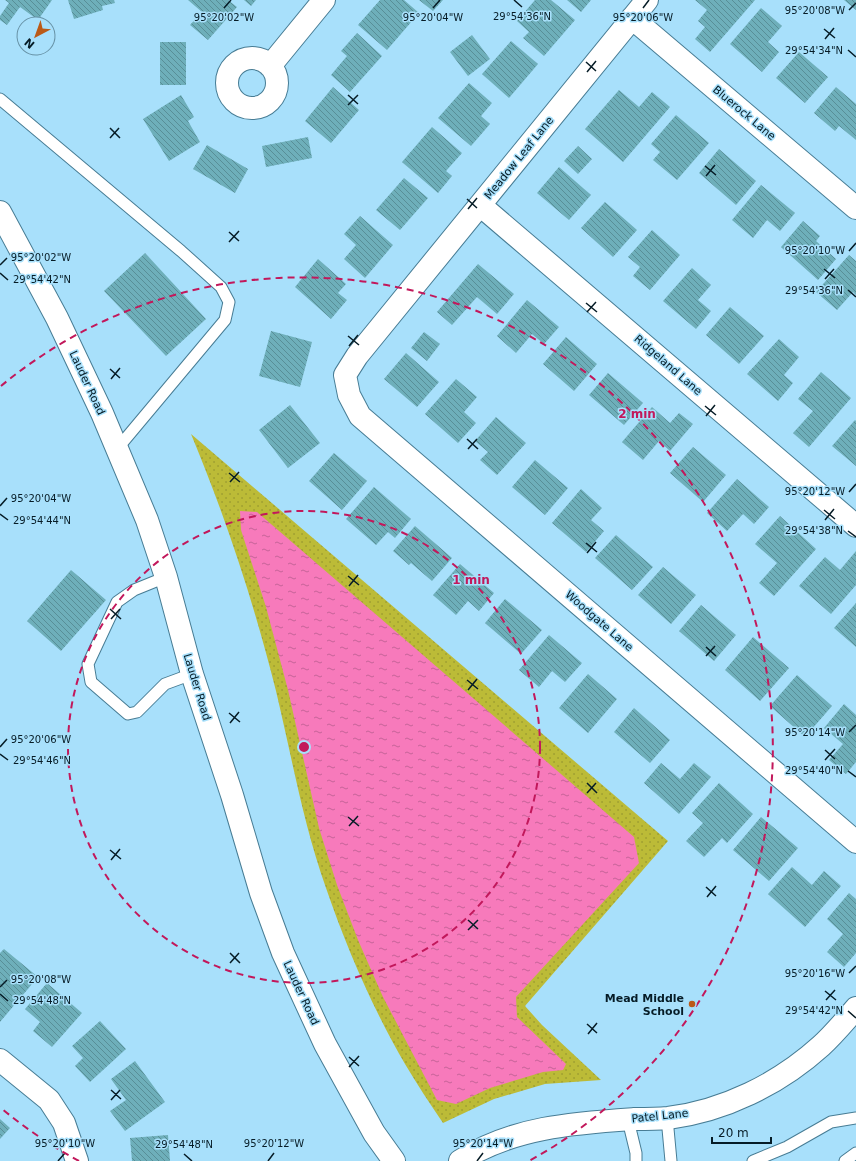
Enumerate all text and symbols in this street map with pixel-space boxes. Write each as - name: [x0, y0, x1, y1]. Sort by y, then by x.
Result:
- text: 95°20'08"W: [785, 5, 845, 16]
- text: 29°54'36"N: [493, 11, 551, 22]
- text: 95°20'02"W: [194, 12, 254, 23]
- text: 95°20'04"W: [403, 12, 463, 23]
- text: 95°20'06"W: [613, 12, 673, 23]
- north arrow: [16, 16, 56, 56]
- text: N: [22, 35, 38, 51]
- text: 29°54'34"N: [785, 45, 843, 56]
- street label: Bluerock Lane: [710, 83, 778, 143]
- street label: Meadow Leaf Lane: [482, 114, 556, 202]
- text: 95°20'10"W: [785, 245, 845, 256]
- text: 95°20'02"W: [11, 252, 71, 263]
- text: 29°54'42"N: [13, 274, 71, 285]
- text: 29°54'36"N: [785, 285, 843, 296]
- street label: Ridgeland Lane: [632, 332, 705, 398]
- street label: Lauder Road: [66, 349, 108, 417]
- text: 2 min: [618, 407, 656, 421]
- text: 95°20'12"W: [785, 486, 845, 497]
- text: 95°20'04"W: [11, 493, 71, 504]
- text: 29°54'44"N: [13, 515, 71, 526]
- text: 29°54'38"N: [785, 525, 843, 536]
- text: 1 min: [452, 573, 490, 587]
- street label: Woodgate Lane: [562, 588, 636, 654]
- street label: Lauder Road: [181, 652, 213, 722]
- text: 95°20'14"W: [785, 727, 845, 738]
- text: 95°20'06"W: [11, 734, 71, 745]
- centre of rings: [297, 740, 311, 754]
- text: 29°54'46"N: [13, 755, 71, 766]
- text: 29°54'40"N: [785, 765, 843, 776]
- street label: Lauder Road: [280, 959, 322, 1027]
- text: 95°20'16"W: [785, 968, 845, 979]
- text: 95°20'08"W: [11, 974, 71, 985]
- place label: Mead Middle School: [605, 992, 684, 1018]
- text: 29°54'48"N: [13, 995, 71, 1006]
- marker: Mead Middle School: [687, 999, 697, 1009]
- text: 29°54'42"N: [785, 1005, 843, 1016]
- street label: Patel Lane: [631, 1107, 689, 1125]
- scale bar: [712, 1119, 771, 1145]
- text: 20 m: [718, 1126, 749, 1140]
- text: 95°20'10"W: [35, 1138, 95, 1149]
- text: 95°20'12"W: [244, 1138, 304, 1149]
- text: 95°20'14"W: [453, 1138, 513, 1149]
- text: 29°54'48"N: [155, 1139, 213, 1150]

